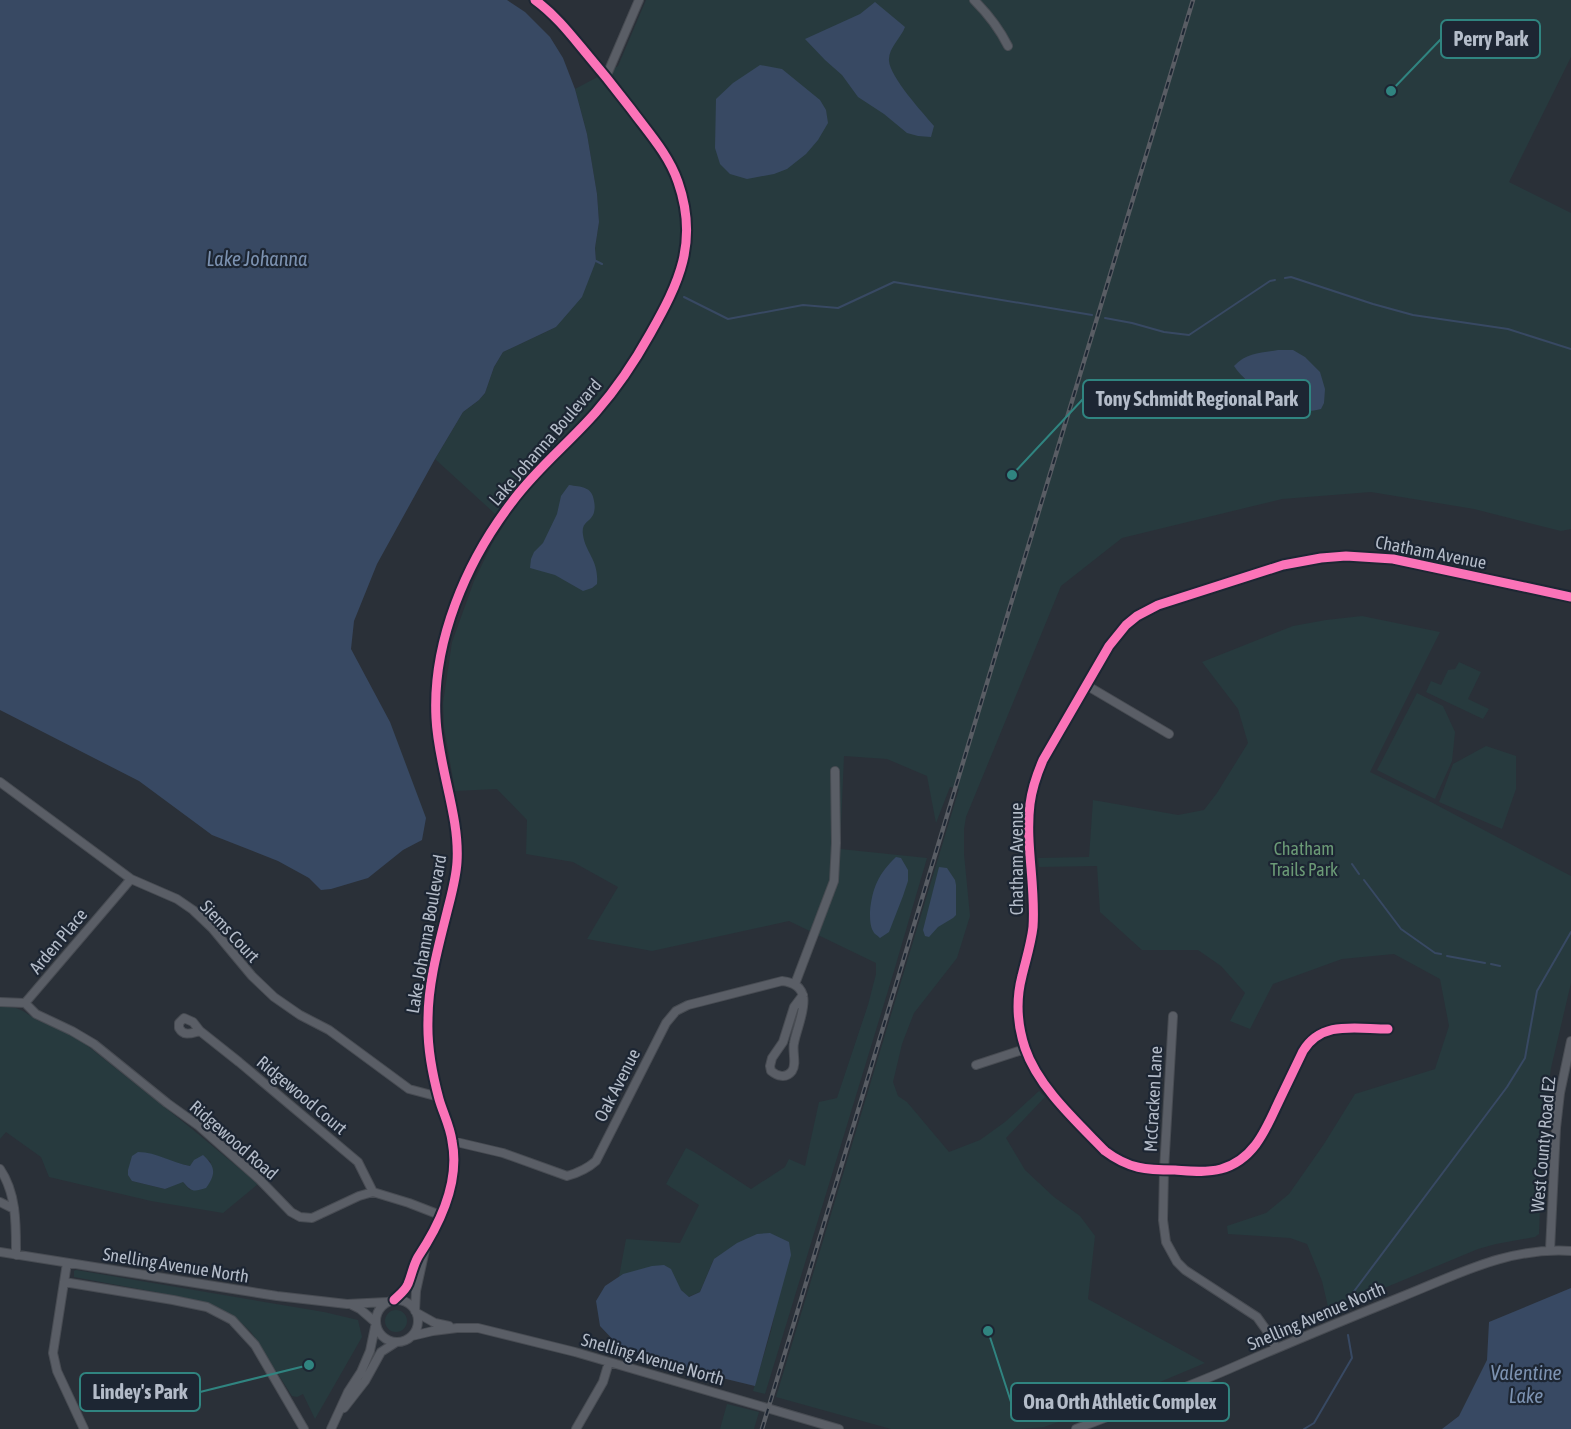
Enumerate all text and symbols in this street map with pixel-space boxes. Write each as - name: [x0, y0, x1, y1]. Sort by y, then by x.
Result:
- callout: Perry Park: [1441, 20, 1540, 58]
- text: Perry Park: [1454, 27, 1529, 50]
- water label: Lake Johanna: [207, 247, 307, 270]
- street label: Lake Johanna Boulevard: [484, 374, 606, 510]
- callout: Tony Schmidt Regional Park: [1083, 380, 1310, 418]
- text: Tony Schmidt Regional Park: [1096, 387, 1298, 410]
- street label: Chatham Avenue: [1374, 531, 1488, 573]
- street label: Chatham Avenue: [1006, 803, 1027, 915]
- park label: Chatham Trails Park: [1270, 838, 1338, 880]
- street label: Lake Johanna Boulevard: [402, 853, 450, 1015]
- street label: Siems Court: [196, 896, 264, 966]
- street label: Arden Place: [25, 904, 91, 978]
- street label: Oak Avenue: [590, 1045, 644, 1125]
- street label: McCracken Lane: [1140, 1046, 1166, 1152]
- street label: Ridgewood Court: [253, 1051, 351, 1139]
- street label: West County Road E2: [1527, 1075, 1559, 1213]
- street label: Ridgewood Road: [186, 1096, 282, 1184]
- street label: Snelling Avenue North: [102, 1243, 250, 1287]
- street label: Snelling Avenue North: [1244, 1278, 1388, 1354]
- street label: Snelling Avenue North: [579, 1329, 727, 1389]
- water label: Valentine Lake: [1490, 1361, 1562, 1407]
- callout: Lindey's Park: [80, 1373, 200, 1411]
- text: Lindey's Park: [92, 1380, 188, 1403]
- callout: Ona Orth Athletic Complex: [1011, 1383, 1229, 1421]
- text: Ona Orth Athletic Complex: [1023, 1390, 1217, 1413]

